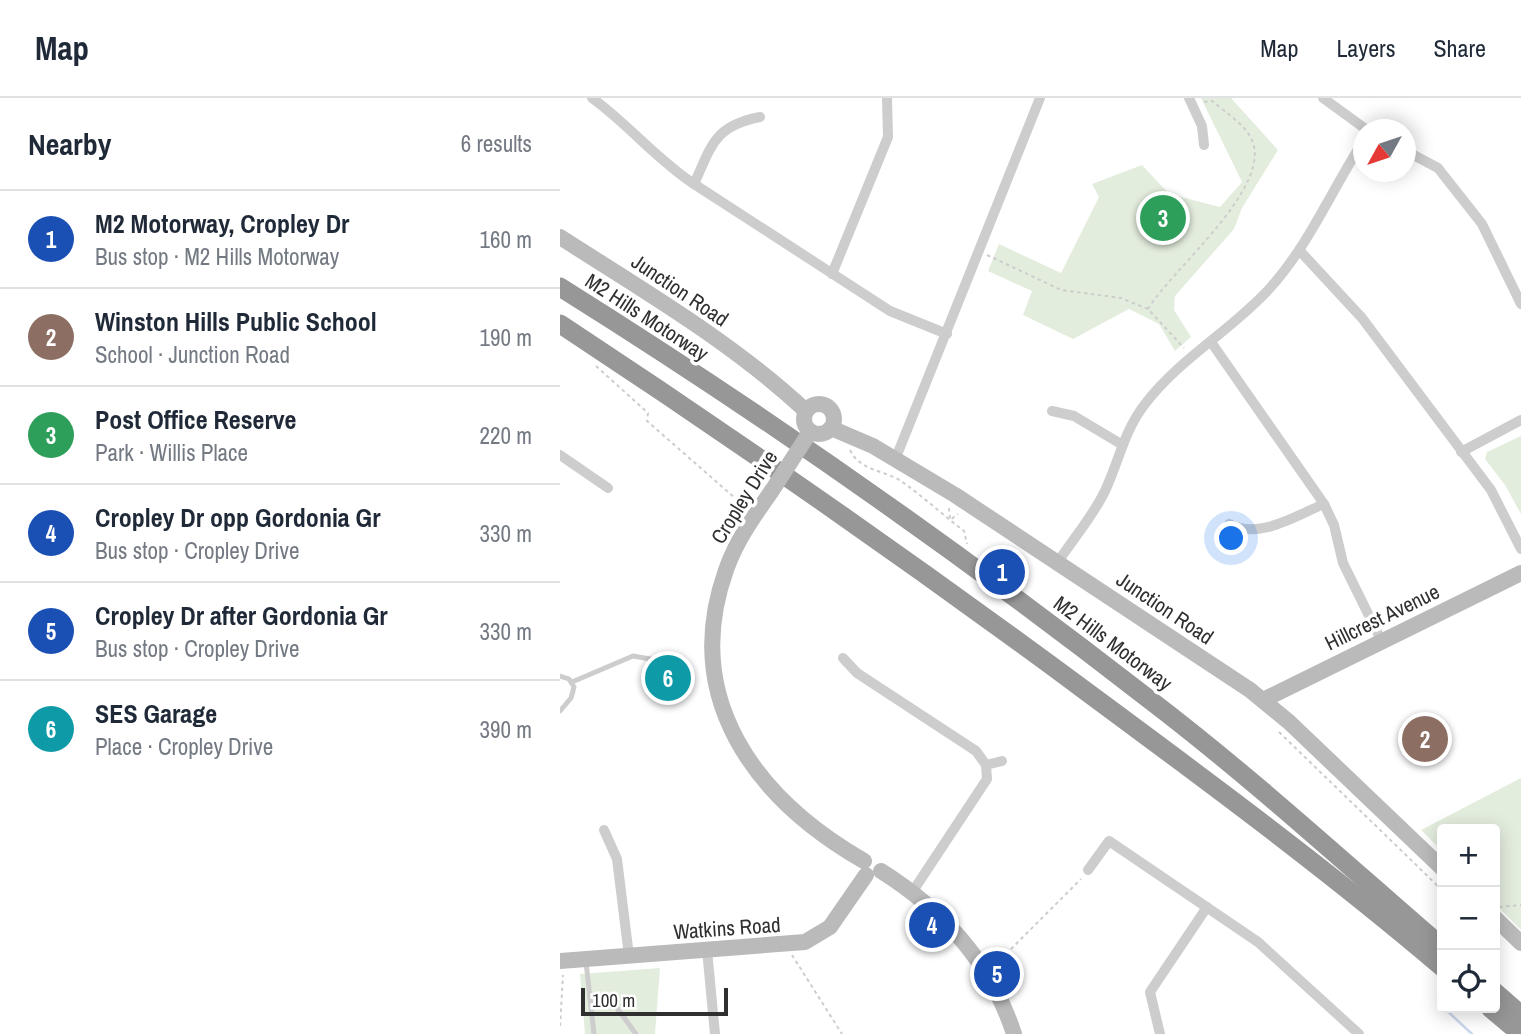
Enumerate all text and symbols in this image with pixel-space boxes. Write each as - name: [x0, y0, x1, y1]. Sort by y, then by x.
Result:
- text: Map: [35, 26, 89, 70]
- text: Map: [1260, 32, 1298, 64]
- text: Layers: [1336, 32, 1395, 64]
- text: Share: [1433, 32, 1486, 64]
- north arrow: [1353, 119, 1416, 182]
- text: Nearby: [28, 124, 111, 164]
- text: 6 results: [461, 128, 532, 159]
- pin: 3: [1140, 192, 1186, 244]
- text: M2 Motorway, Cropley Dr: [95, 206, 349, 241]
- text: 1: [46, 224, 56, 255]
- text: 160 m: [480, 224, 532, 255]
- text: Bus stop · M2 Hills Motorway: [95, 241, 339, 272]
- street label: Junction Road: [626, 247, 734, 333]
- street label: M2 Hills Motorway: [580, 266, 715, 368]
- text: Winston Hills Public School: [95, 304, 377, 339]
- text: 2: [46, 322, 56, 353]
- text: 190 m: [480, 322, 532, 353]
- text: School · Junction Road: [95, 339, 290, 370]
- text: Post Office Reserve: [95, 402, 296, 437]
- text: 3: [46, 420, 56, 451]
- text: 220 m: [480, 420, 532, 451]
- text: Park · Willis Place: [95, 437, 248, 468]
- street label: Cropley Drive: [704, 445, 784, 549]
- text: Cropley Dr opp Gordonia Gr: [95, 500, 381, 535]
- text: 4: [46, 518, 56, 549]
- text: 330 m: [480, 518, 532, 549]
- your location: [1214, 521, 1248, 555]
- text: Bus stop · Cropley Drive: [95, 535, 299, 566]
- pin: 1: [979, 546, 1025, 598]
- street label: Junction Road: [1111, 565, 1219, 651]
- street label: Hillcrest Avenue: [1320, 577, 1444, 657]
- street label: M2 Hills Motorway: [1048, 589, 1179, 697]
- text: Cropley Dr after Gordonia Gr: [95, 598, 388, 633]
- text: 5: [46, 616, 56, 647]
- text: 330 m: [480, 616, 532, 647]
- text: Bus stop · Cropley Drive: [95, 633, 299, 664]
- pin: 6: [645, 652, 691, 704]
- text: SES Garage: [95, 696, 217, 731]
- pin: 2: [1402, 713, 1448, 765]
- text: 6: [46, 714, 56, 745]
- text: 390 m: [480, 714, 532, 745]
- text: Place · Cropley Drive: [95, 731, 273, 762]
- map controls: [1437, 824, 1500, 1013]
- button: +: [1437, 824, 1500, 887]
- button: −: [1437, 887, 1500, 950]
- pin: 4: [909, 899, 955, 951]
- street label: Watkins Road: [672, 910, 782, 946]
- pin: 5: [974, 948, 1020, 1000]
- button: locate: [1437, 950, 1500, 1013]
- scale bar: [581, 985, 728, 1017]
- text: 100 m: [592, 987, 635, 1013]

